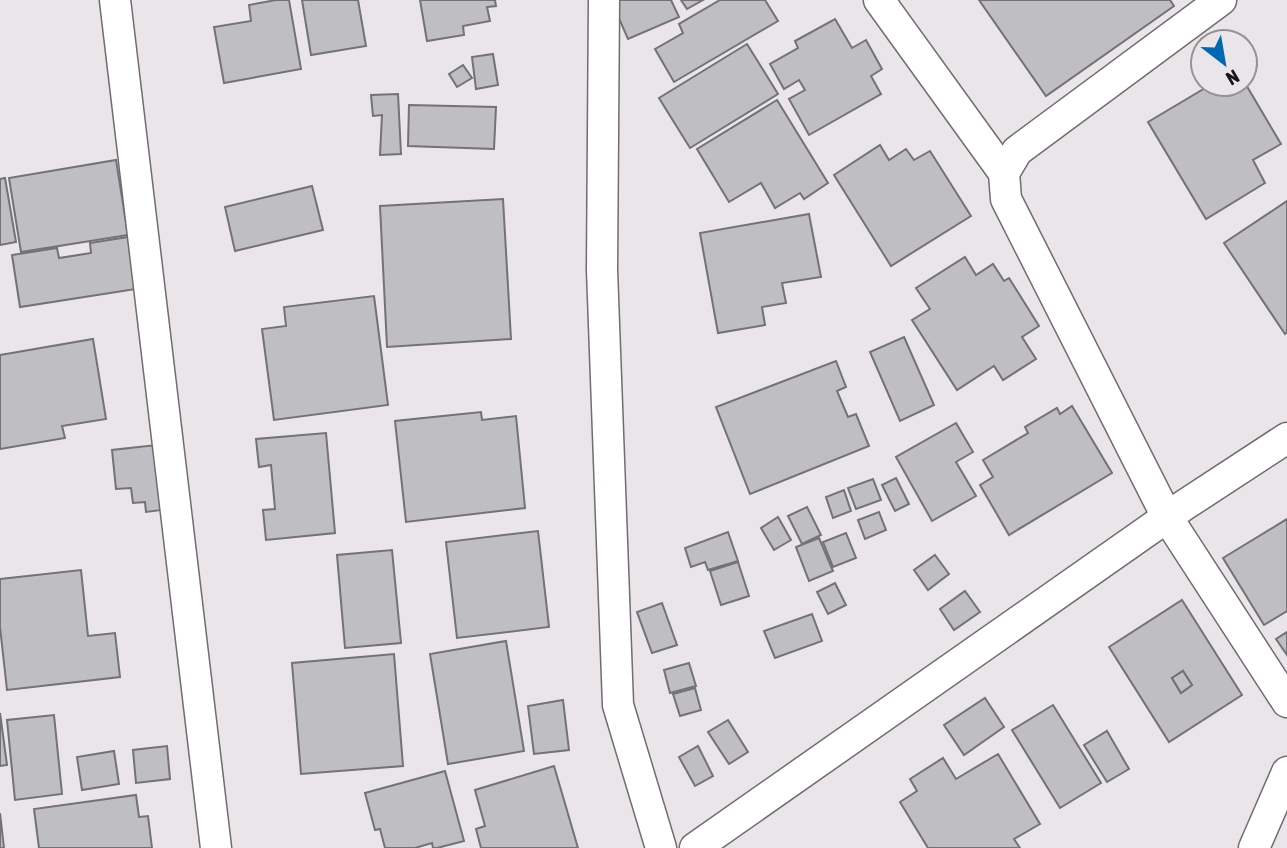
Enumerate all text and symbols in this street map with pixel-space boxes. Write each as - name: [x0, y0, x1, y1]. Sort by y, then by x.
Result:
- north arrow: [1189, 28, 1259, 98]
- text: N: [1222, 65, 1243, 90]

